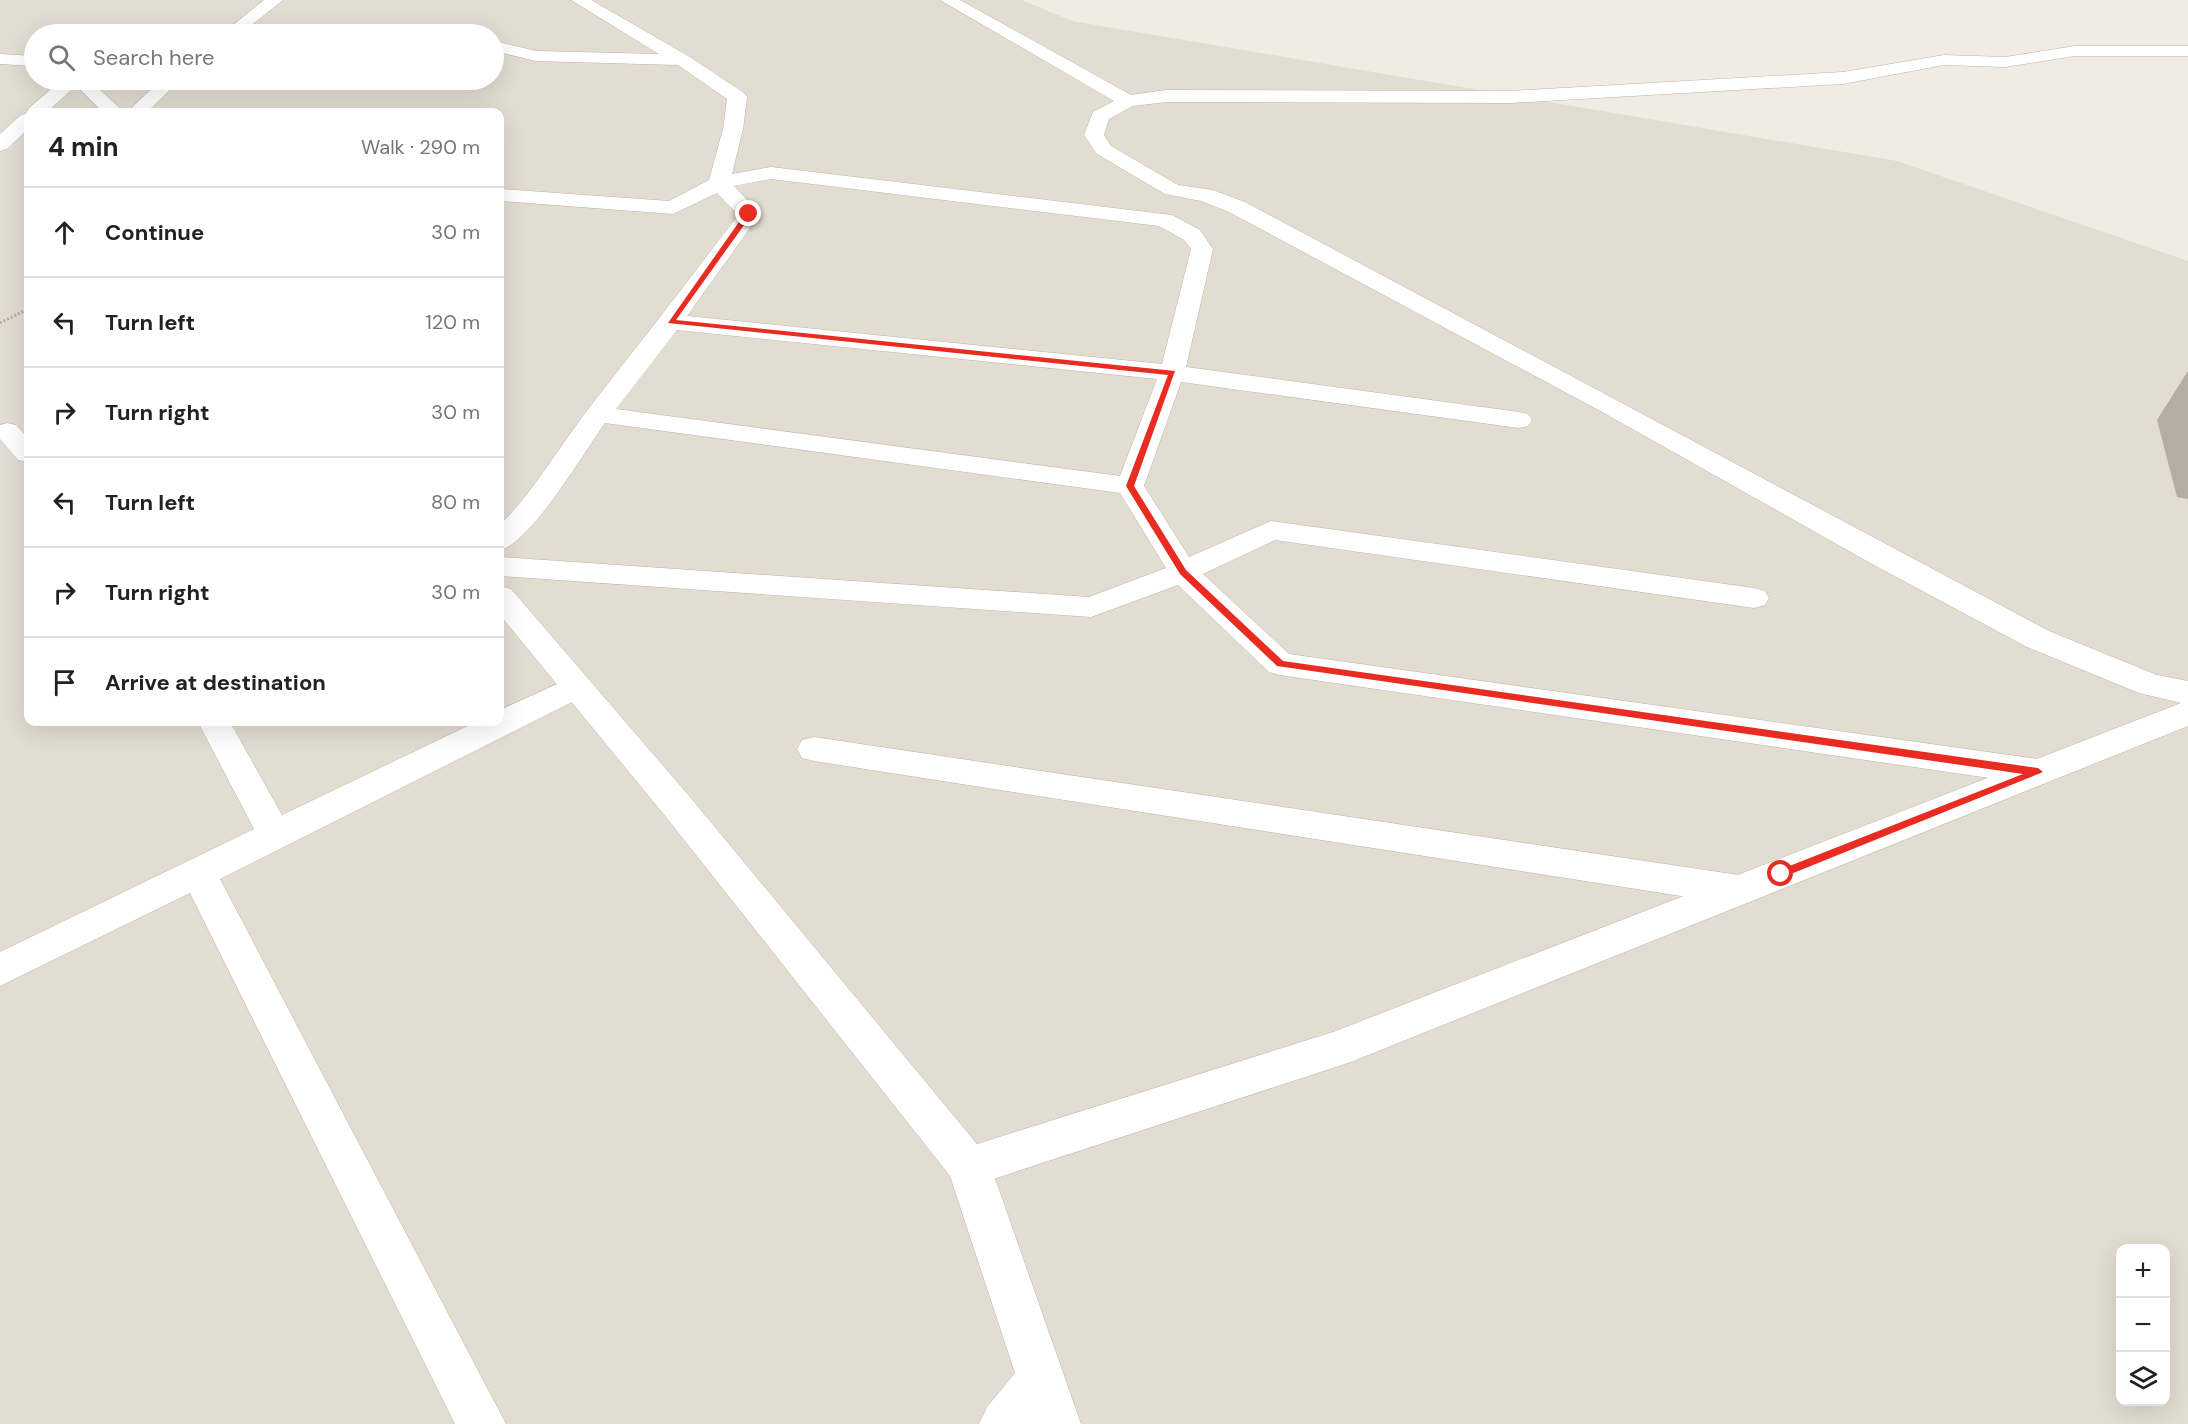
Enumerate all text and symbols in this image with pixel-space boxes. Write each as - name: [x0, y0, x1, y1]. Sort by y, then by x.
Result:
- search box: [24, 24, 504, 90]
- icon: search: [45, 41, 78, 74]
- text: Search here: [93, 43, 214, 72]
- text: 4 min: [48, 130, 119, 164]
- text: Walk · 290 m: [361, 134, 480, 160]
- route end: [735, 200, 761, 226]
- icon: ahead: [48, 216, 81, 249]
- text: Continue: [105, 218, 204, 247]
- text: 30 m: [431, 219, 480, 245]
- icon: left: [48, 306, 81, 339]
- text: Turn left: [105, 308, 195, 337]
- text: 120 m: [426, 309, 480, 335]
- icon: right: [48, 396, 81, 429]
- text: Turn right: [105, 398, 210, 427]
- text: 30 m: [431, 399, 480, 425]
- icon: left: [48, 486, 81, 519]
- text: Turn left: [105, 488, 195, 517]
- text: 80 m: [431, 489, 480, 515]
- icon: right: [48, 576, 81, 609]
- text: Turn right: [105, 578, 210, 607]
- text: 30 m: [431, 579, 480, 605]
- icon: arrive: [48, 666, 81, 699]
- text: Arrive at destination: [105, 668, 326, 697]
- route start: [1767, 860, 1793, 886]
- map controls: [2116, 1244, 2170, 1406]
- button: +: [2116, 1244, 2170, 1298]
- button: −: [2116, 1298, 2170, 1352]
- button: layers: [2116, 1352, 2170, 1406]

